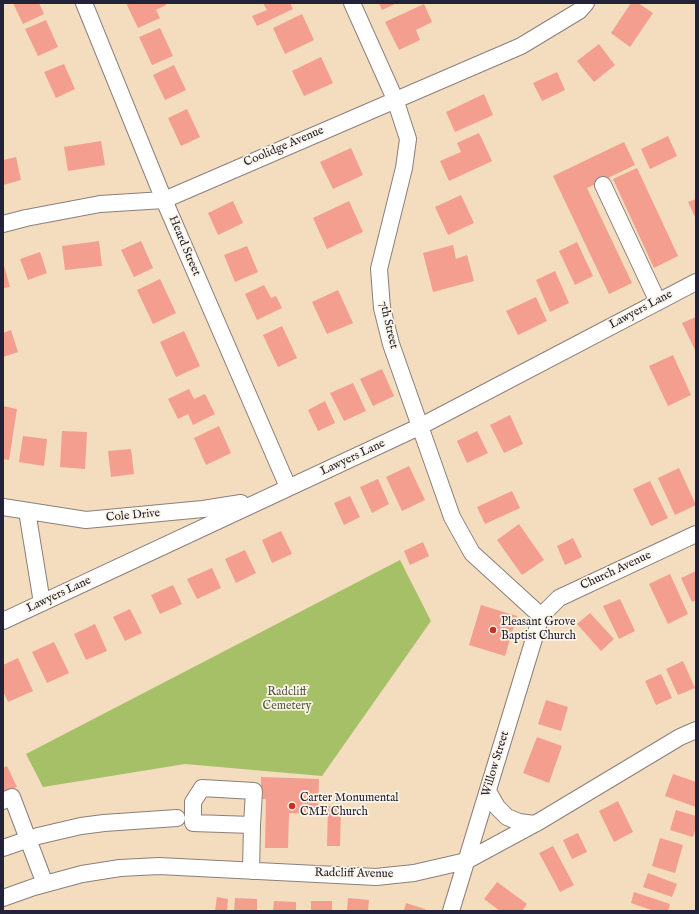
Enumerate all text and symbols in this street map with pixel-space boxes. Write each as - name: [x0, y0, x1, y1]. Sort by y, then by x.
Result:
- street label: Coolidge Avenue: [242, 124, 326, 170]
- street label: Heard Street: [165, 214, 203, 278]
- street label: Lawyers Lane: [607, 287, 675, 333]
- street label: 7th Street: [376, 300, 400, 350]
- street label: Lawyers Lane: [318, 437, 388, 479]
- street label: Cole Drive: [105, 506, 161, 526]
- street label: Church Avenue: [578, 548, 654, 594]
- street label: Lawyers Lane: [24, 574, 94, 616]
- place label: Pleasant Grove Baptist Church: [501, 616, 576, 644]
- marker: Pleasant Grove Baptist Church: [488, 625, 498, 635]
- park label: Radcliff Cemetery: [263, 686, 311, 714]
- street label: Willow Street: [479, 729, 513, 799]
- place label: Carter Monumental CME Church: [300, 792, 399, 820]
- marker: Carter Monumental CME Church: [287, 801, 297, 811]
- street label: Radcliff Avenue: [315, 866, 393, 882]

